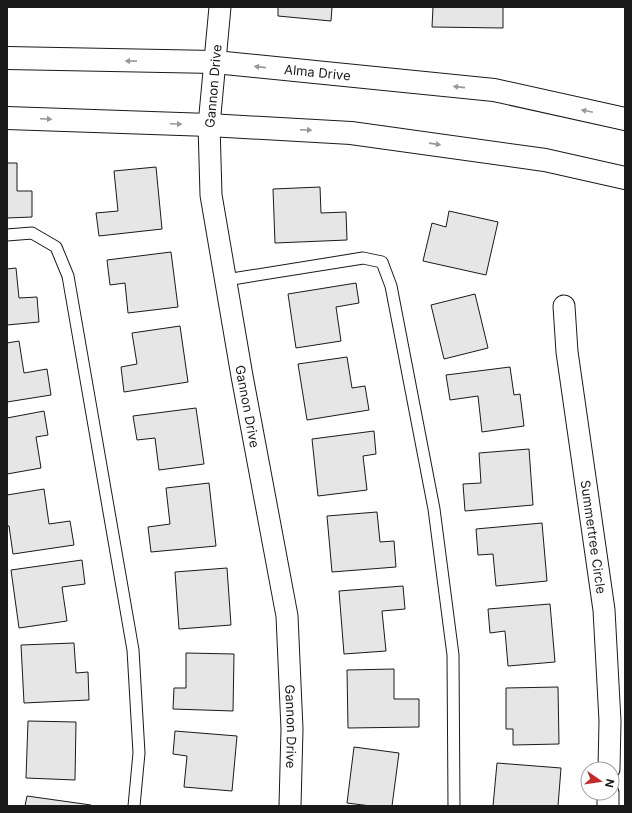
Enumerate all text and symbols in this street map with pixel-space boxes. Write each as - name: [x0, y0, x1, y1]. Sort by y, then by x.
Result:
- street label: Gannon Drive: [201, 44, 225, 128]
- one-way arrow: [124, 58, 137, 64]
- street label: Alma Drive: [283, 61, 351, 84]
- one-way arrow: [254, 64, 266, 70]
- one-way arrow: [453, 83, 465, 90]
- one-way arrow: [581, 107, 593, 113]
- one-way arrow: [40, 116, 52, 123]
- one-way arrow: [170, 121, 183, 127]
- one-way arrow: [300, 127, 312, 134]
- one-way arrow: [429, 141, 441, 147]
- street label: Gannon Drive: [232, 364, 263, 449]
- street label: Summertree Circle: [577, 479, 610, 595]
- street label: Gannon Drive: [282, 684, 300, 769]
- north arrow: [580, 761, 620, 801]
- text: N: [602, 778, 618, 789]

